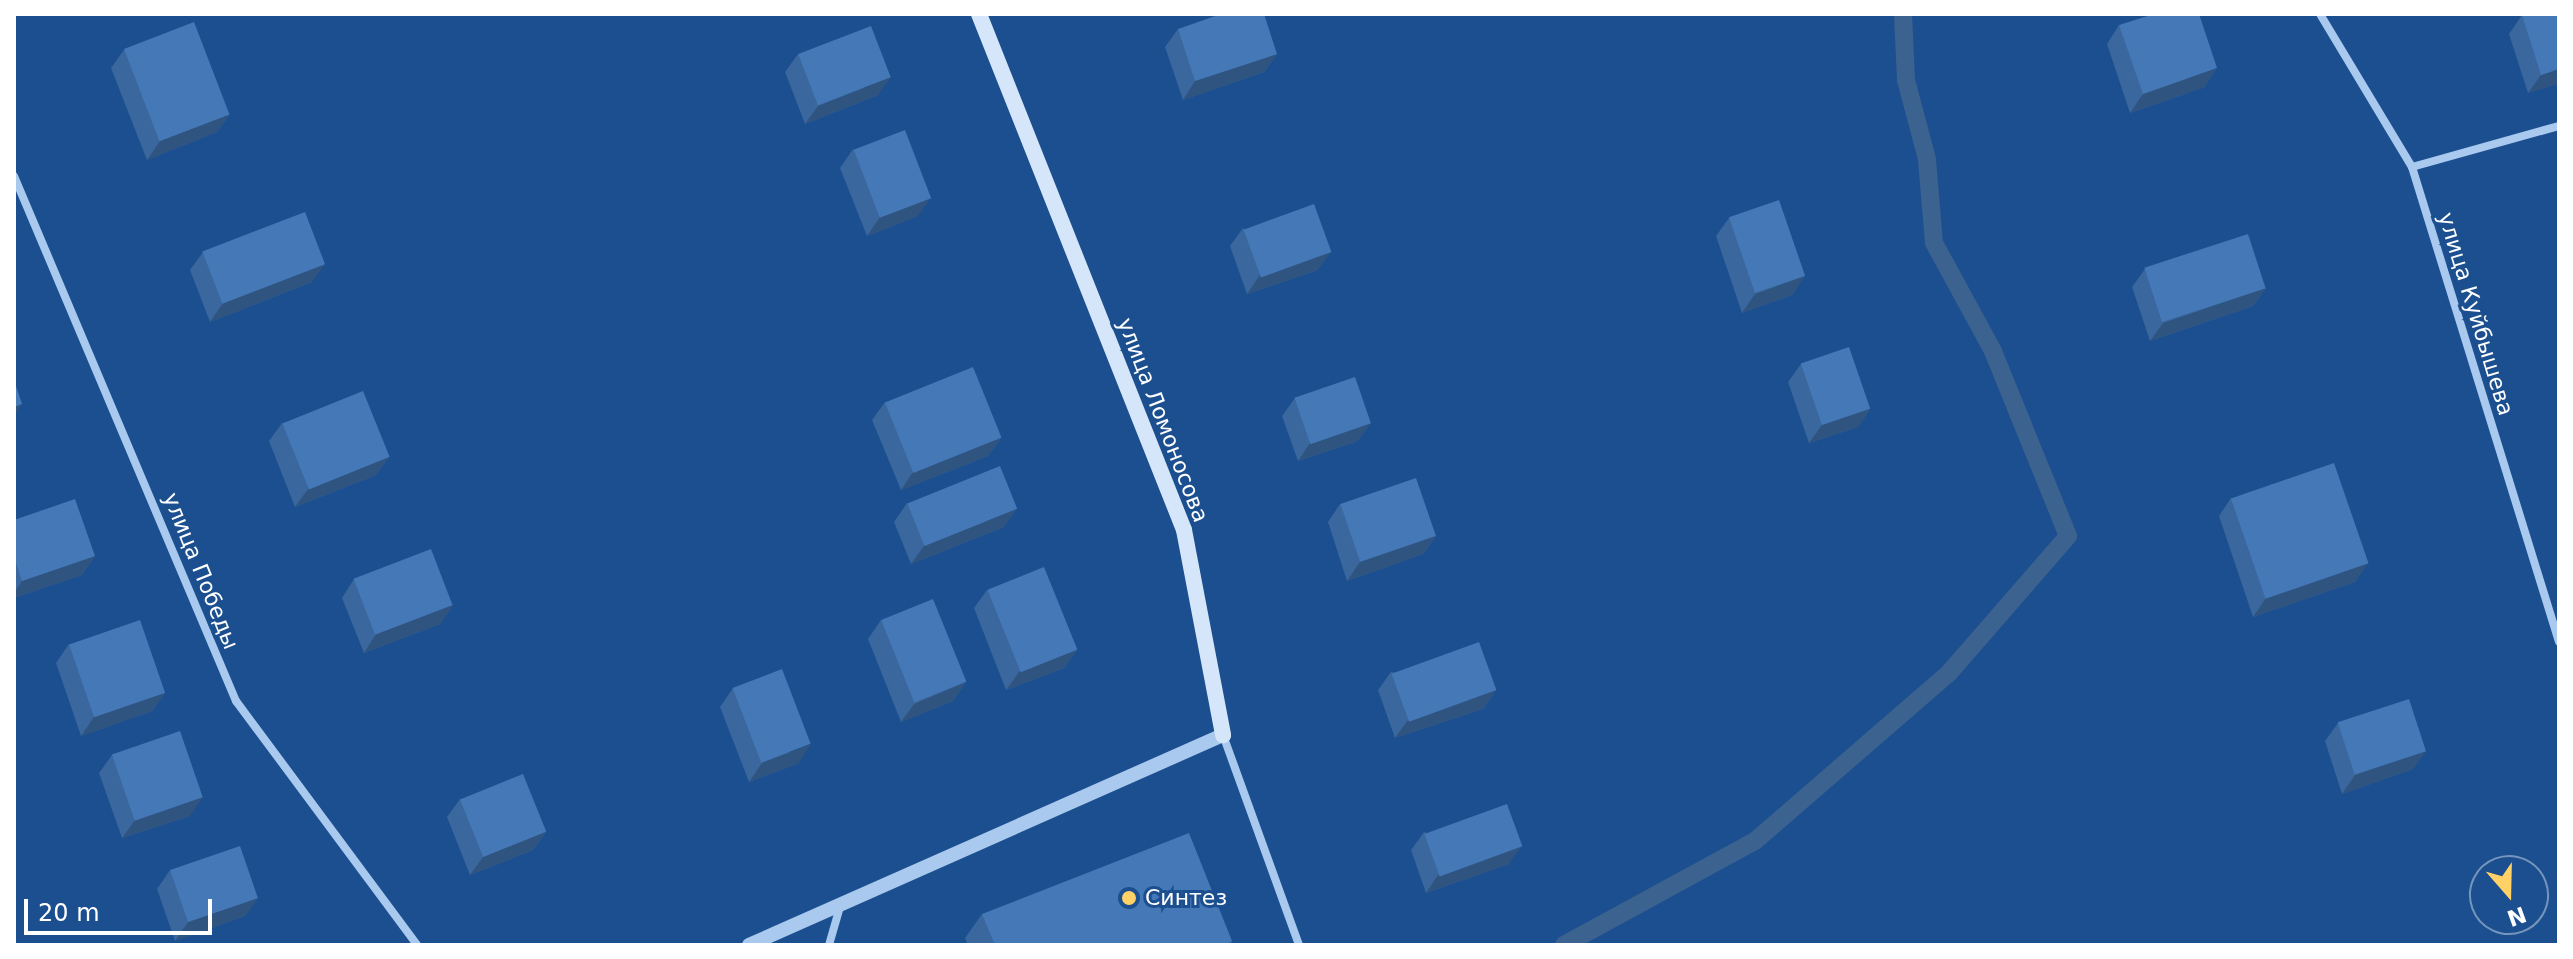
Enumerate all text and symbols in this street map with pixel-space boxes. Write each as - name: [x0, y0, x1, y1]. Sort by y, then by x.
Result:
- street label: улица Куйбышева: [2433, 209, 2519, 419]
- street label: улица Ломоносова: [1112, 314, 1214, 526]
- street label: улица Победы: [158, 489, 244, 653]
- north arrow: [2469, 855, 2549, 935]
- scale bar: [28, 883, 216, 933]
- place label: Синтез: [1145, 885, 1227, 911]
- marker: Синтез: [1120, 889, 1138, 907]
- text: 20 m: [38, 899, 100, 927]
- text: N: [2504, 901, 2530, 931]

